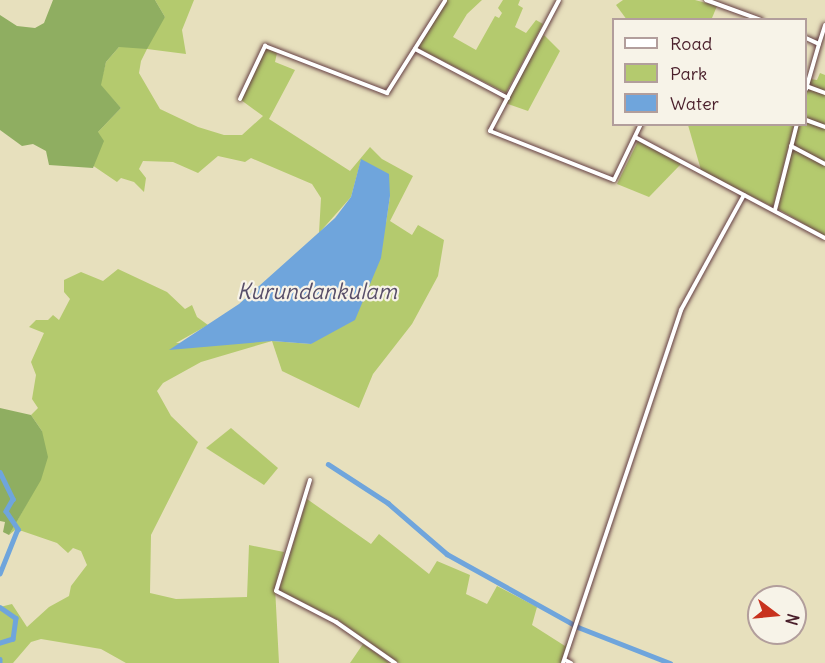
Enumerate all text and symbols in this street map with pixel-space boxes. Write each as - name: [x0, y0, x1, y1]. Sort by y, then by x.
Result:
- legend: [612, 18, 807, 126]
- text: Road: [670, 32, 712, 55]
- text: Park: [670, 62, 707, 85]
- text: Water: [670, 92, 719, 115]
- water label: Kurundankulam: [237, 279, 397, 305]
- north arrow: [747, 585, 807, 645]
- text: N: [781, 611, 804, 627]

